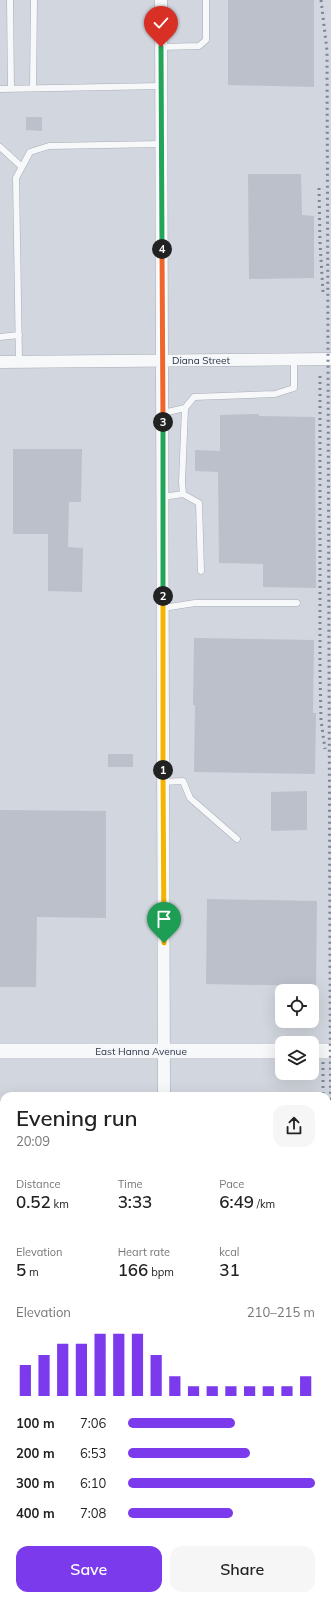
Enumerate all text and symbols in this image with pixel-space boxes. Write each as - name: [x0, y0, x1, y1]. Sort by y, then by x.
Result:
- pin: [144, 6, 178, 47]
- icon: check: [150, 12, 172, 34]
- pin: 4: [152, 239, 172, 259]
- text: 4: [159, 242, 165, 256]
- street label: Diana Street: [172, 354, 230, 367]
- pin: 3: [153, 412, 173, 432]
- text: 3: [160, 415, 166, 429]
- pin: 2: [153, 586, 173, 606]
- text: 2: [160, 589, 166, 603]
- pin: 1: [153, 760, 173, 780]
- text: 1: [160, 763, 166, 777]
- pin: [147, 902, 181, 943]
- icon: arrive: [153, 908, 175, 930]
- map controls: [275, 984, 319, 1080]
- button: locate: [275, 984, 319, 1028]
- button: layers: [275, 1036, 319, 1080]
- street label: East Hanna Avenue: [95, 1045, 187, 1058]
- text: Evening run: [16, 1104, 138, 1132]
- button: share: [273, 1105, 315, 1147]
- text: 20:09: [16, 1133, 50, 1149]
- text: Distance: [16, 1177, 60, 1191]
- text: Time: [118, 1177, 143, 1191]
- text: Pace: [219, 1177, 244, 1191]
- text: 0.52: [16, 1191, 51, 1212]
- text: 3:33: [118, 1191, 152, 1212]
- text: 6:49: [219, 1191, 254, 1212]
- text: km: [51, 1197, 69, 1211]
- text: /km: [254, 1197, 275, 1211]
- text: Elevation: [16, 1245, 63, 1259]
- text: Heart rate: [118, 1245, 170, 1259]
- text: kcal: [219, 1245, 239, 1259]
- text: 5: [16, 1259, 26, 1280]
- text: 166: [118, 1259, 148, 1280]
- text: 31: [219, 1259, 240, 1280]
- text: m: [26, 1265, 39, 1279]
- text: bpm: [148, 1265, 174, 1279]
- text: Elevation: [16, 1304, 71, 1320]
- text: 210–215 m: [247, 1304, 315, 1320]
- text: 100 m: [16, 1415, 55, 1431]
- text: 7:06: [80, 1415, 106, 1431]
- text: 200 m: [16, 1445, 55, 1461]
- text: 6:53: [80, 1445, 106, 1461]
- text: 300 m: [16, 1475, 55, 1491]
- text: 6:10: [80, 1475, 106, 1491]
- text: 400 m: [16, 1505, 55, 1521]
- text: 7:08: [80, 1505, 106, 1521]
- button: Save: [16, 1546, 162, 1592]
- button: Share: [170, 1546, 315, 1592]

